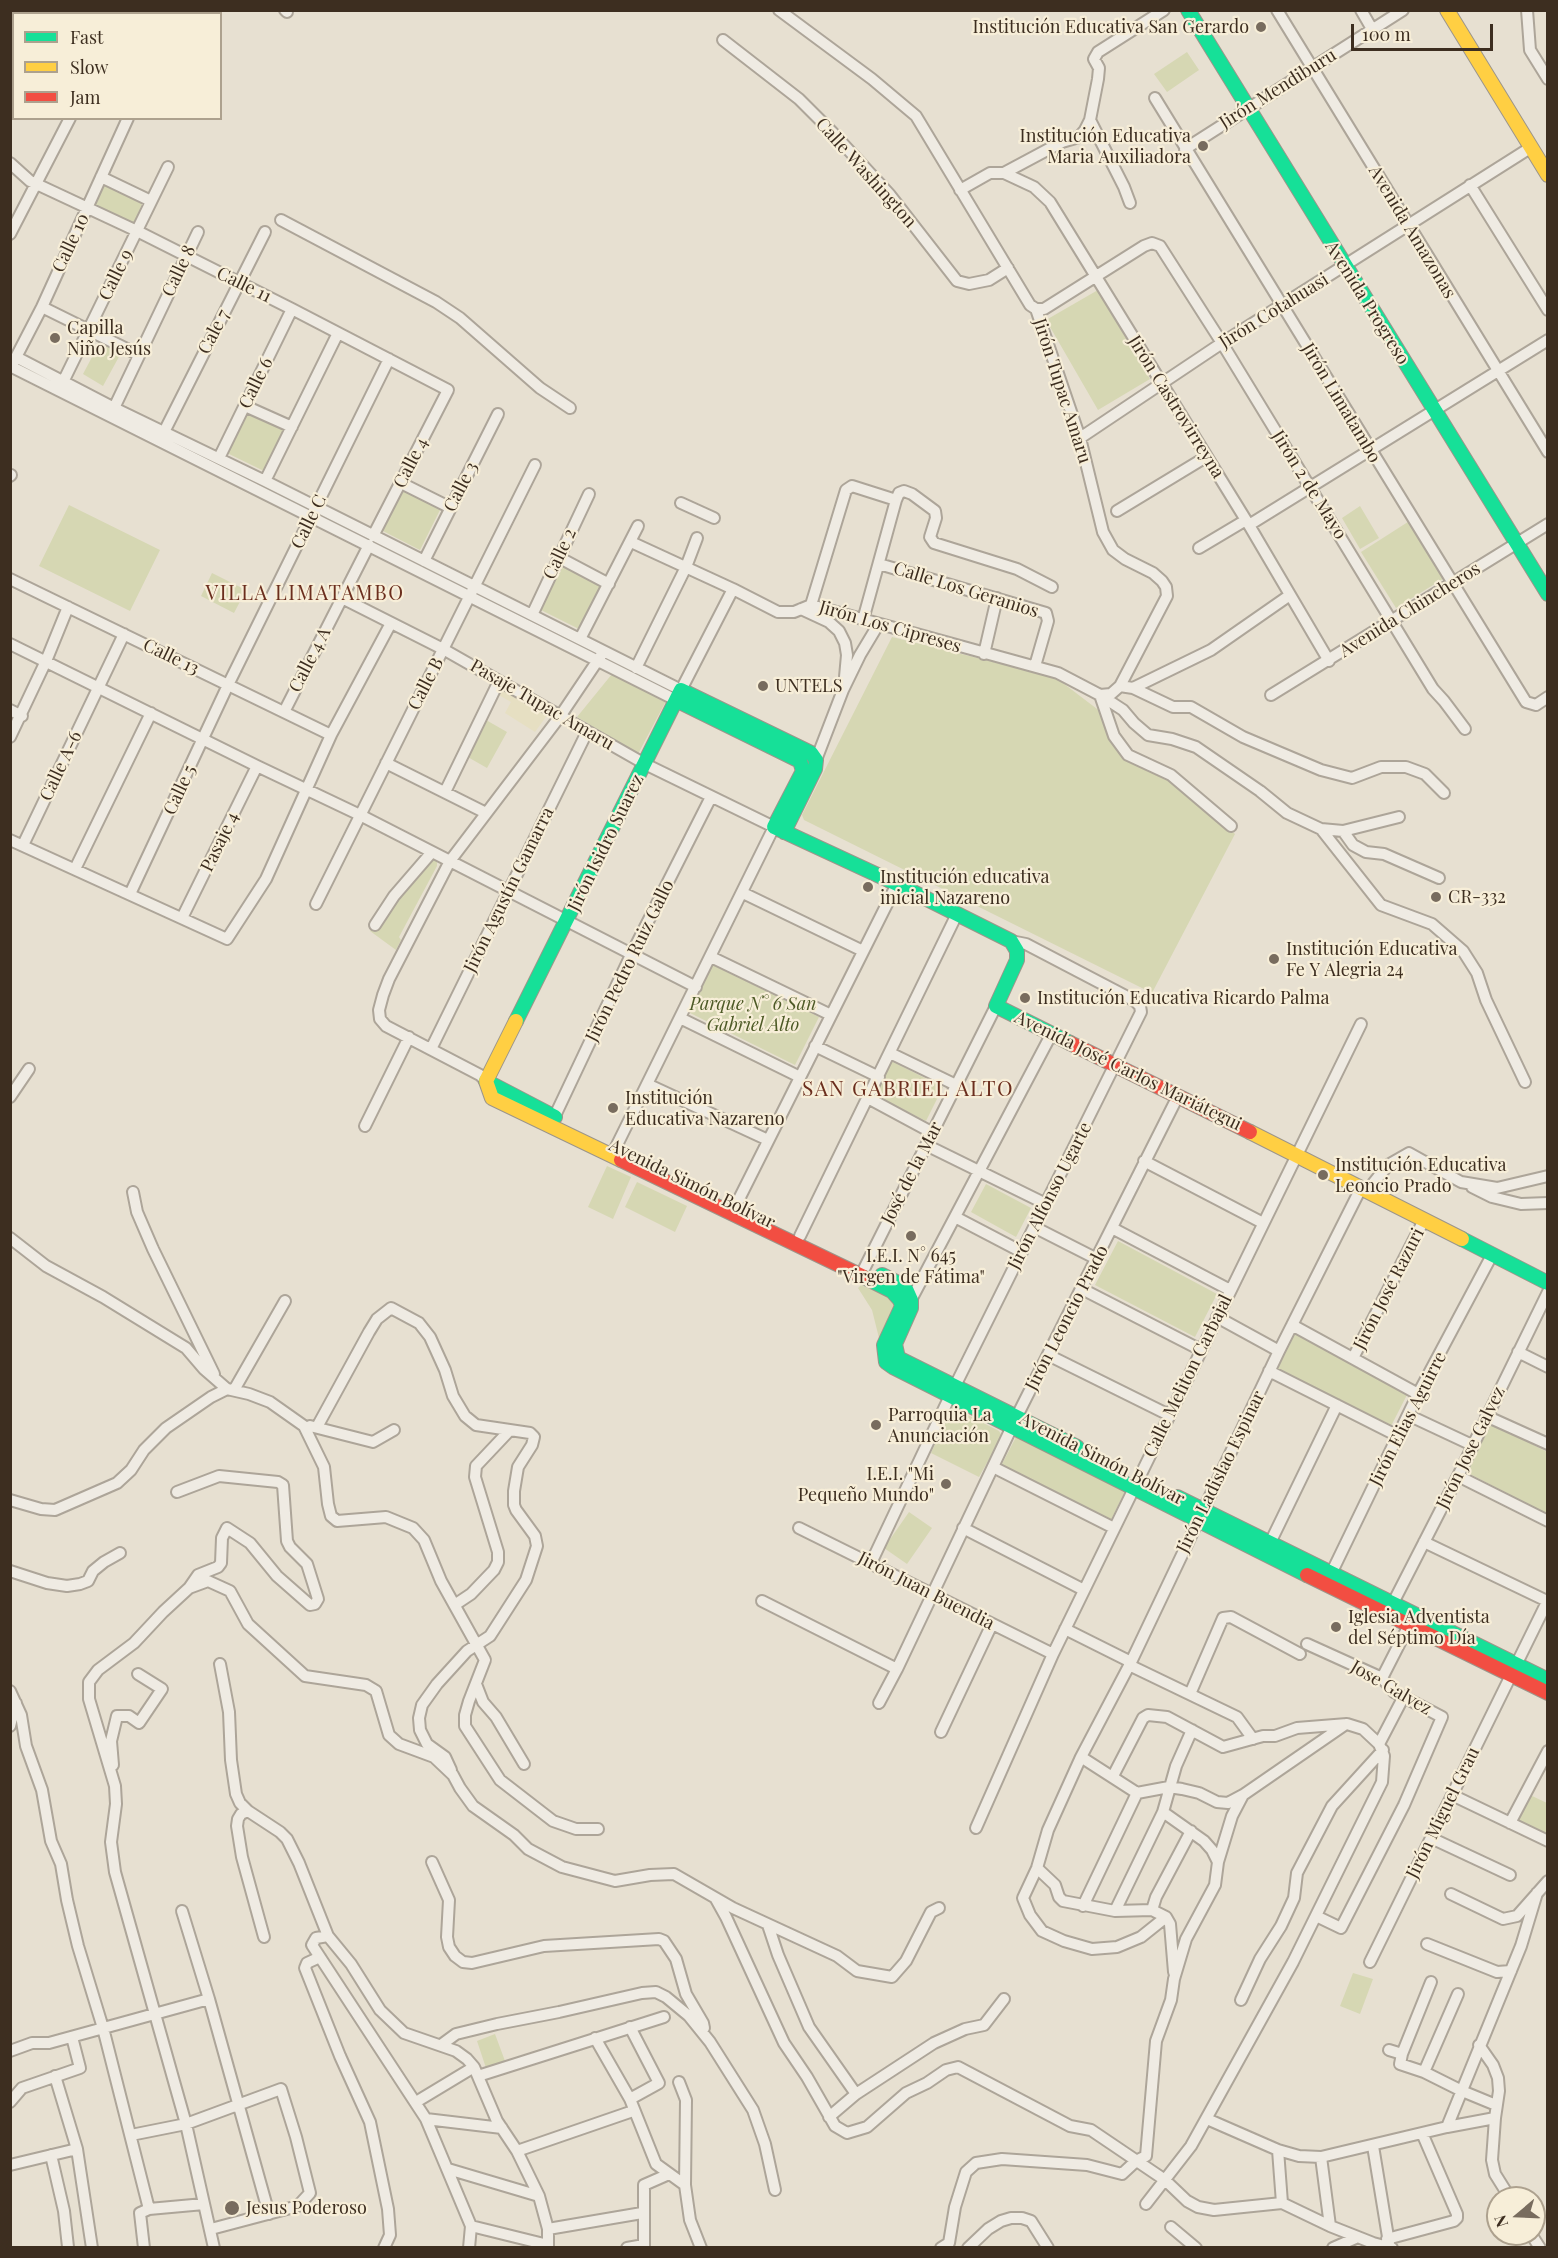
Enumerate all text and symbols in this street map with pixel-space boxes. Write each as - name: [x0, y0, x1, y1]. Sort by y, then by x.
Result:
- legend: [12, 12, 222, 120]
- scale bar: [1354, 12, 1496, 50]
- place label: Institución Educativa San Gerardo: [973, 16, 1249, 38]
- marker: Institución Educativa San Gerardo: [1254, 20, 1268, 34]
- text: 100 m: [1362, 22, 1411, 46]
- text: Fast: [70, 25, 103, 49]
- street label: Jirón Mendiburu: [1216, 44, 1340, 134]
- text: Slow: [70, 55, 108, 79]
- text: Jam: [70, 85, 100, 109]
- street label: Calle Washington: [811, 114, 921, 232]
- place label: Institución Educativa Maria Auxiliadora: [1020, 125, 1191, 168]
- marker: Institución Educativa Maria Auxiliadora: [1196, 139, 1210, 153]
- street label: Avenida Amazonas: [1364, 162, 1460, 302]
- street label: Calle 10: [48, 210, 94, 276]
- street label: Avenida Progreso: [1320, 237, 1414, 369]
- street label: Calle 8: [158, 242, 200, 300]
- street label: Calle 9: [94, 246, 138, 304]
- street label: Calle 11: [213, 262, 275, 308]
- street label: Jirón Cotahuasi: [1215, 269, 1333, 353]
- street label: Cale 7: [194, 306, 234, 358]
- street label: Jirón Tupac Amaru: [1028, 316, 1096, 466]
- place label: Capilla Niño Jesús: [67, 317, 151, 360]
- marker: Capilla Niño Jesús: [48, 331, 62, 345]
- street label: Jirón Castrovirreyna: [1123, 332, 1229, 482]
- street label: Jirón Limatambo: [1297, 339, 1385, 467]
- street label: Calle 6: [234, 354, 278, 412]
- street label: Jirón 2 de Mayo: [1267, 427, 1351, 543]
- street label: Calle 4: [389, 434, 433, 492]
- street label: Calle 3: [439, 458, 483, 516]
- street label: Calle C: [287, 491, 331, 553]
- street label: Calle 2: [539, 525, 581, 583]
- street label: Calle Los Geranios: [891, 558, 1041, 622]
- street label: Avenida Chincheros: [1336, 558, 1484, 662]
- district label: VILLA LIMATAMBO: [206, 582, 404, 606]
- street label: Jirón Los Cipreses: [816, 596, 964, 658]
- street label: Calle 4 A: [285, 624, 335, 696]
- street label: Calle 13: [140, 634, 202, 680]
- street label: Calle B: [404, 654, 448, 714]
- street label: Pasaje Tupac Amaru: [466, 655, 618, 755]
- place label: UNTELS: [775, 675, 842, 697]
- marker: UNTELS: [756, 679, 770, 693]
- street label: Calle A-6: [35, 728, 87, 804]
- street label: Calle 5: [159, 762, 201, 818]
- street label: Jirón Isidro Suarez: [563, 771, 649, 915]
- street label: Jirón Agustín Gamarra: [460, 804, 558, 976]
- street label: Pasaje 4: [196, 809, 244, 875]
- place label: Institución educativa inicial Nazareno: [880, 866, 1050, 908]
- street label: Jirón Pedro Ruiz Gallo: [581, 876, 679, 1046]
- marker: Institución educativa inicial Nazareno: [861, 880, 875, 894]
- place label: CR-332: [1448, 886, 1506, 908]
- marker: CR-332: [1429, 890, 1443, 904]
- place label: Institución Educativa Fe Y Alegria 24: [1286, 938, 1457, 980]
- marker: Institución Educativa Fe Y Alegria 24: [1267, 952, 1281, 966]
- place label: Institución Educativa Ricardo Palma: [1037, 987, 1329, 1009]
- marker: Institución Educativa Ricardo Palma: [1018, 991, 1032, 1005]
- park label: Parque N° 6 San Gabriel Alto: [689, 993, 817, 1036]
- street label: Avenida José Carlos Mariátegui: [1011, 1007, 1245, 1135]
- district label: SAN GABRIEL ALTO: [802, 1076, 1014, 1102]
- place label: Institución Educativa Nazareno: [625, 1087, 785, 1130]
- marker: Institución Educativa Nazareno: [606, 1101, 620, 1115]
- street label: José de la Mar: [877, 1118, 947, 1228]
- street label: Jirón Alfonso Ugarte: [1003, 1119, 1097, 1273]
- street label: Avenida Simón Bolívar: [605, 1134, 779, 1234]
- place label: Institución Educativa Leoncio Prado: [1335, 1154, 1506, 1196]
- marker: Institución Educativa Leoncio Prado: [1316, 1168, 1330, 1182]
- street label: Jirón José Razuri: [1349, 1224, 1429, 1354]
- marker: I.E.I. N° 645 "Virgen de Fátima": [904, 1229, 918, 1243]
- street label: Jirón Leoncio Prado: [1021, 1242, 1113, 1394]
- place label: I.E.I. N° 645 "Virgen de Fátima": [837, 1245, 985, 1288]
- street label: Calle Meliton Carbajal: [1139, 1291, 1237, 1461]
- street label: Jirón Elias Aguirre: [1365, 1348, 1451, 1490]
- street label: Jirón Jose Galvez: [1432, 1383, 1510, 1513]
- street label: Jirón Ladislao Espinar: [1172, 1387, 1270, 1557]
- place label: Parroquia La Anunciación: [888, 1404, 992, 1446]
- street label: Avenida Simón Bolívar: [1016, 1408, 1188, 1510]
- marker: Parroquia La Anunciación: [869, 1418, 883, 1432]
- place label: I.E.I. "Mi Pequeño Mundo": [798, 1463, 934, 1506]
- marker: I.E.I. "Mi Pequeño Mundo": [939, 1477, 953, 1491]
- street label: Jirón Juan Buendia: [854, 1547, 998, 1635]
- place label: Iglesia Adventista del Séptimo Día: [1348, 1606, 1490, 1648]
- marker: Iglesia Adventista del Séptimo Día: [1329, 1620, 1343, 1634]
- street label: Jose Galvez: [1347, 1656, 1435, 1720]
- street label: Jirón Miguel Grau: [1402, 1744, 1484, 1882]
- north arrow: [1486, 2186, 1546, 2246]
- place label: Jesus Poderoso: [246, 2197, 367, 2219]
- marker: Jesus Poderoso: [223, 2199, 241, 2217]
- text: N: [1489, 2212, 1512, 2230]

